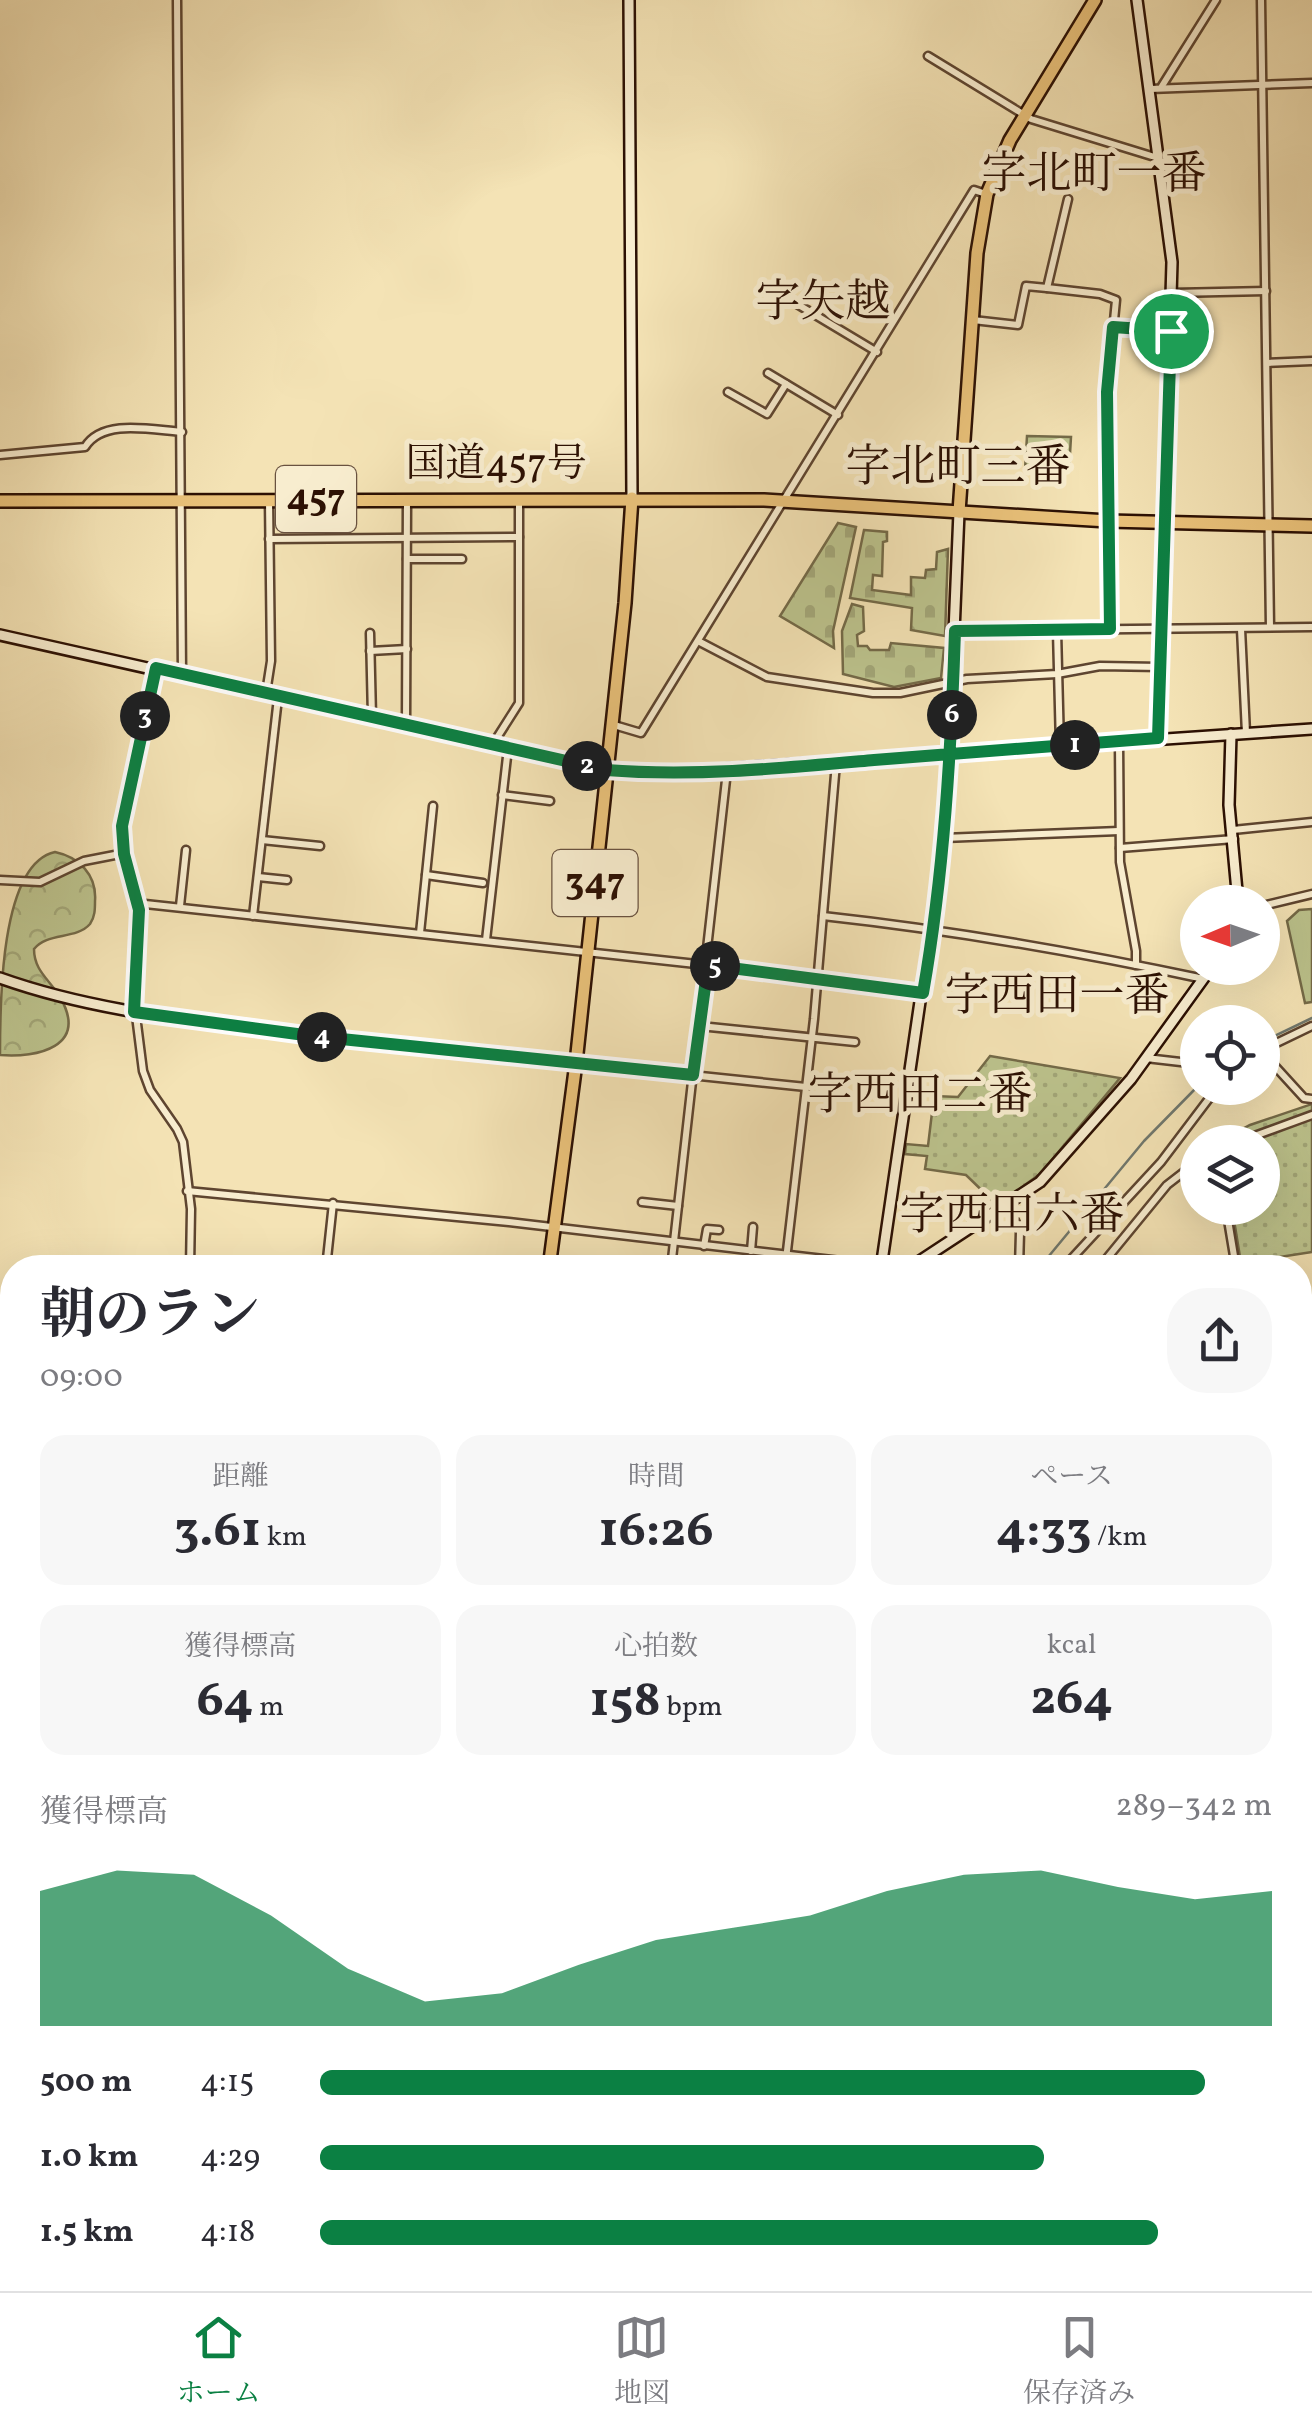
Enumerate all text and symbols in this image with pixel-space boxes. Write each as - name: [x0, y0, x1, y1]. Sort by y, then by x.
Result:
- district label: 字北町一番: [981, 145, 1207, 208]
- district label: 字矢越: [755, 273, 891, 336]
- pin: [1129, 289, 1214, 374]
- icon: arrive: [1144, 304, 1199, 359]
- street label: 国道457号: [405, 438, 587, 494]
- district label: 字北町三番: [845, 438, 1071, 501]
- road number: 457: [276, 466, 356, 532]
- pin: 6: [927, 690, 977, 740]
- pin: 3: [120, 691, 170, 741]
- text: 6: [944, 695, 960, 734]
- text: 3: [138, 696, 152, 735]
- pin: 1: [1050, 720, 1100, 770]
- text: 1: [1069, 725, 1081, 764]
- pin: 2: [562, 741, 612, 791]
- text: 2: [580, 746, 594, 785]
- road number: 347: [552, 850, 638, 916]
- north arrow: [1180, 885, 1280, 985]
- map controls: [1180, 885, 1280, 1225]
- pin: 5: [690, 941, 740, 991]
- text: 5: [708, 946, 722, 985]
- district label: 字西田一番: [944, 967, 1170, 1030]
- button: locate: [1180, 1005, 1280, 1105]
- pin: 4: [297, 1012, 347, 1062]
- text: 4: [314, 1017, 330, 1056]
- district label: 字西田二番: [807, 1066, 1033, 1129]
- button: layers: [1180, 1125, 1280, 1225]
- district label: 字西田六番: [899, 1186, 1125, 1249]
- text: 朝のラン: [40, 1280, 260, 1356]
- button: share: [1167, 1288, 1272, 1393]
- text: 09:00: [40, 1356, 123, 1400]
- text: 距離: [212, 1458, 268, 1497]
- text: 時間: [628, 1458, 684, 1497]
- text: ペース: [1030, 1458, 1113, 1497]
- text: 3.61: [174, 1497, 261, 1567]
- text: 16:26: [598, 1497, 714, 1567]
- text: 4:33: [996, 1497, 1091, 1567]
- text: km: [261, 1518, 307, 1557]
- text: /km: [1091, 1518, 1147, 1557]
- text: kcal: [1047, 1626, 1097, 1665]
- text: 獲得標高: [184, 1628, 296, 1667]
- text: 心拍数: [614, 1628, 698, 1667]
- text: 264: [1030, 1665, 1113, 1735]
- text: 64: [197, 1667, 254, 1737]
- text: 158: [589, 1667, 661, 1737]
- text: m: [254, 1688, 284, 1727]
- text: bpm: [661, 1688, 723, 1727]
- text: 289–342 m: [1115, 1785, 1272, 1829]
- text: 獲得標高: [40, 1792, 168, 1836]
- text: 500 m: [40, 2061, 132, 2105]
- text: 4:15: [200, 2061, 254, 2105]
- text: 1.0 km: [40, 2136, 138, 2180]
- text: 4:29: [200, 2136, 260, 2180]
- text: 1.5 km: [40, 2211, 134, 2255]
- text: 4:18: [200, 2211, 255, 2255]
- tab: ホーム: [177, 2310, 261, 2414]
- tab: 地図: [614, 2310, 670, 2414]
- tab: 保存済み: [1023, 2310, 1135, 2414]

